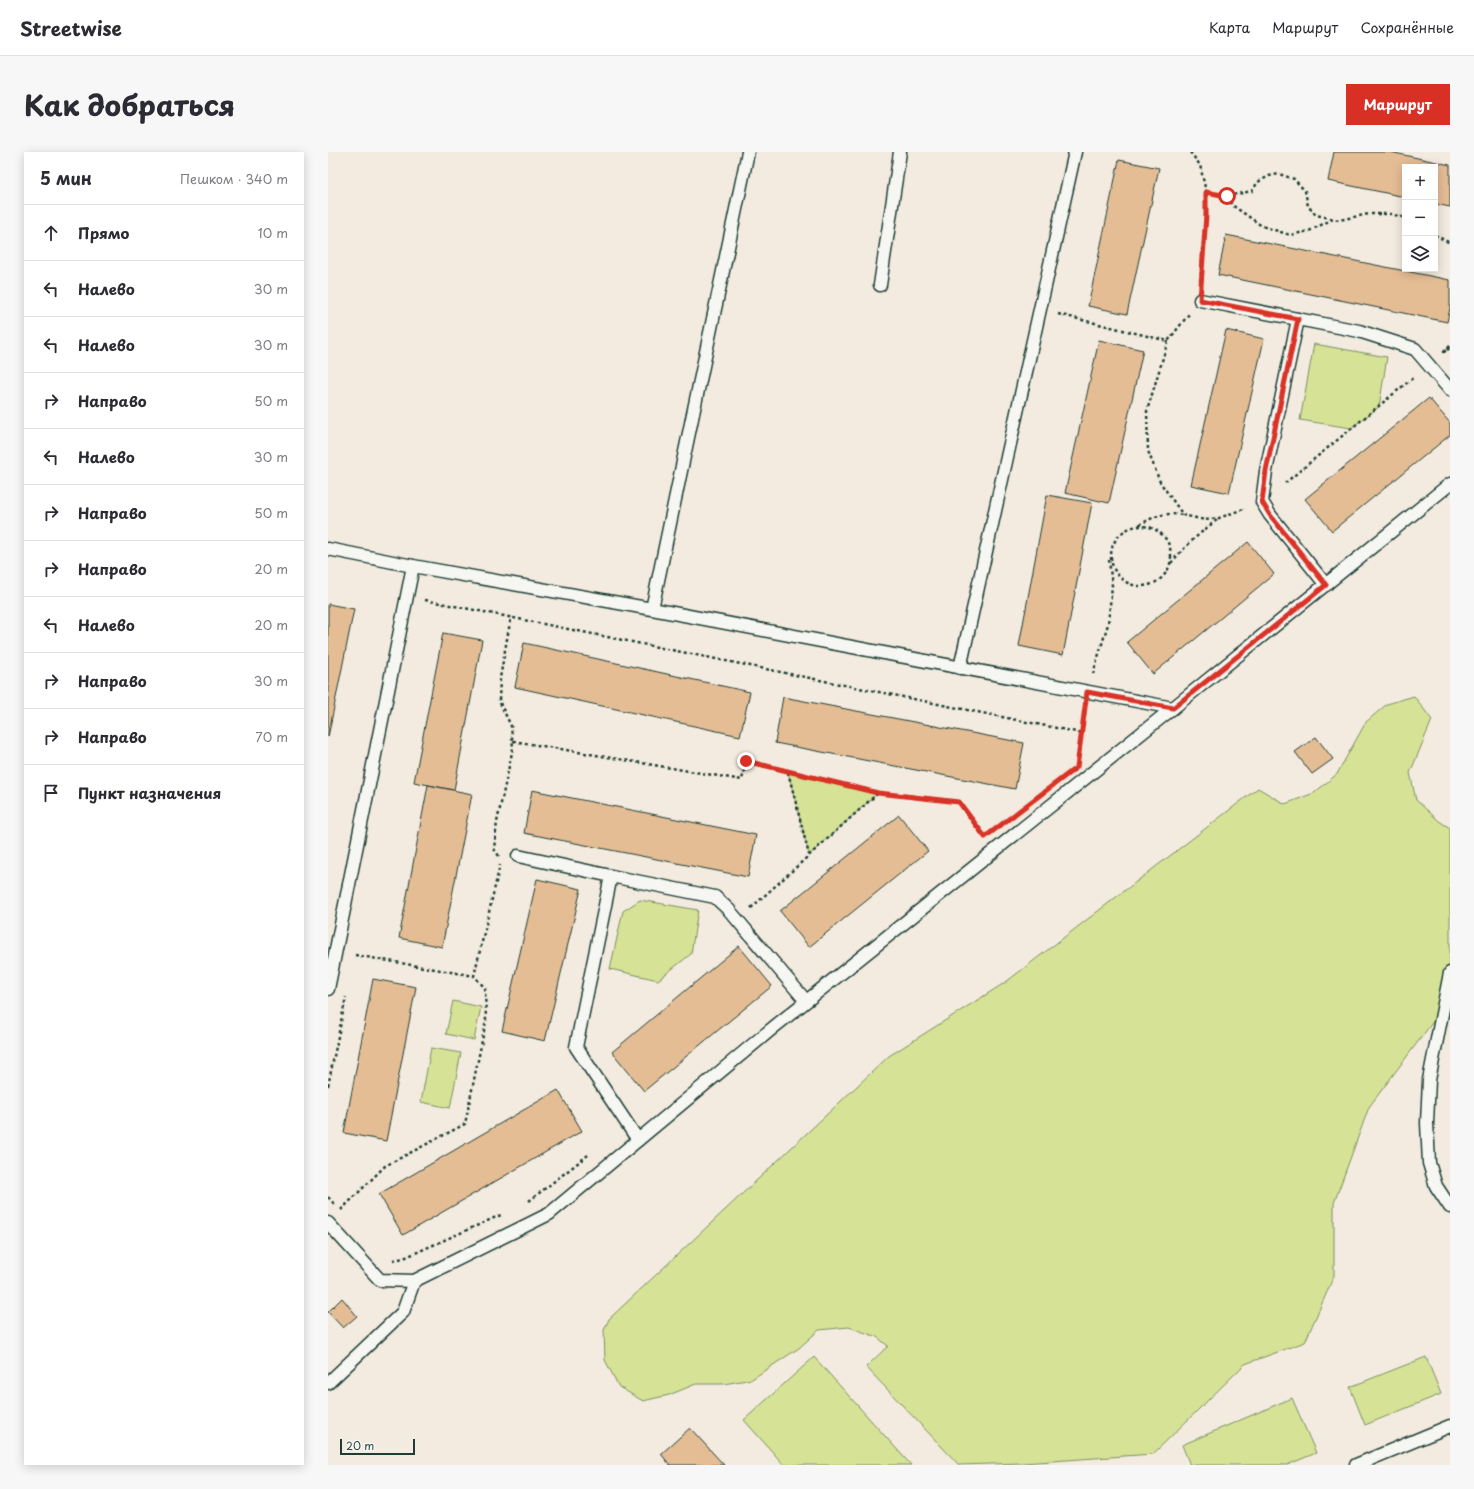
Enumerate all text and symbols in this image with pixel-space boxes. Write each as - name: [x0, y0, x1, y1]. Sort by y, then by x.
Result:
- text: Streetwise: [20, 14, 122, 42]
- text: Карта: [1209, 17, 1250, 38]
- text: Маршрут: [1272, 17, 1338, 38]
- text: Сохранённые: [1360, 17, 1454, 38]
- text: Как добраться: [24, 83, 235, 126]
- button: Маршрут: [1346, 84, 1450, 125]
- map controls: [1402, 164, 1438, 272]
- button: +: [1402, 164, 1438, 200]
- text: 5 мин: [40, 165, 92, 191]
- text: Пешком · 340 m: [180, 169, 288, 188]
- route start: [1218, 187, 1236, 205]
- button: −: [1402, 200, 1438, 236]
- text: Прямо: [78, 221, 129, 244]
- icon: ahead: [40, 222, 62, 244]
- text: 10 m: [258, 223, 288, 242]
- button: layers: [1402, 236, 1438, 272]
- text: Налево: [78, 277, 135, 300]
- icon: left: [40, 278, 62, 300]
- text: 30 m: [254, 279, 288, 298]
- text: Налево: [78, 333, 135, 356]
- icon: left: [40, 334, 62, 356]
- text: 30 m: [254, 335, 288, 354]
- text: Направо: [78, 389, 147, 412]
- icon: right: [40, 390, 62, 412]
- text: 50 m: [254, 391, 288, 410]
- text: Налево: [78, 445, 135, 468]
- icon: left: [40, 446, 62, 468]
- text: 30 m: [254, 447, 288, 466]
- text: Направо: [78, 501, 147, 524]
- icon: right: [40, 502, 62, 524]
- text: 50 m: [254, 503, 288, 522]
- text: Направо: [78, 557, 147, 580]
- icon: right: [40, 558, 62, 580]
- text: 20 m: [254, 559, 288, 578]
- text: Налево: [78, 613, 135, 636]
- icon: left: [40, 614, 62, 636]
- text: 20 m: [254, 615, 288, 634]
- text: Направо: [78, 669, 147, 692]
- icon: right: [40, 670, 62, 692]
- text: 30 m: [254, 671, 288, 690]
- text: Направо: [78, 725, 147, 748]
- icon: right: [40, 726, 62, 748]
- text: 70 m: [255, 727, 288, 746]
- route end: [737, 752, 755, 770]
- text: Пункт назначения: [78, 781, 221, 804]
- icon: arrive: [40, 782, 62, 804]
- scale bar: [340, 1437, 415, 1456]
- text: 20 m: [346, 1437, 374, 1454]

